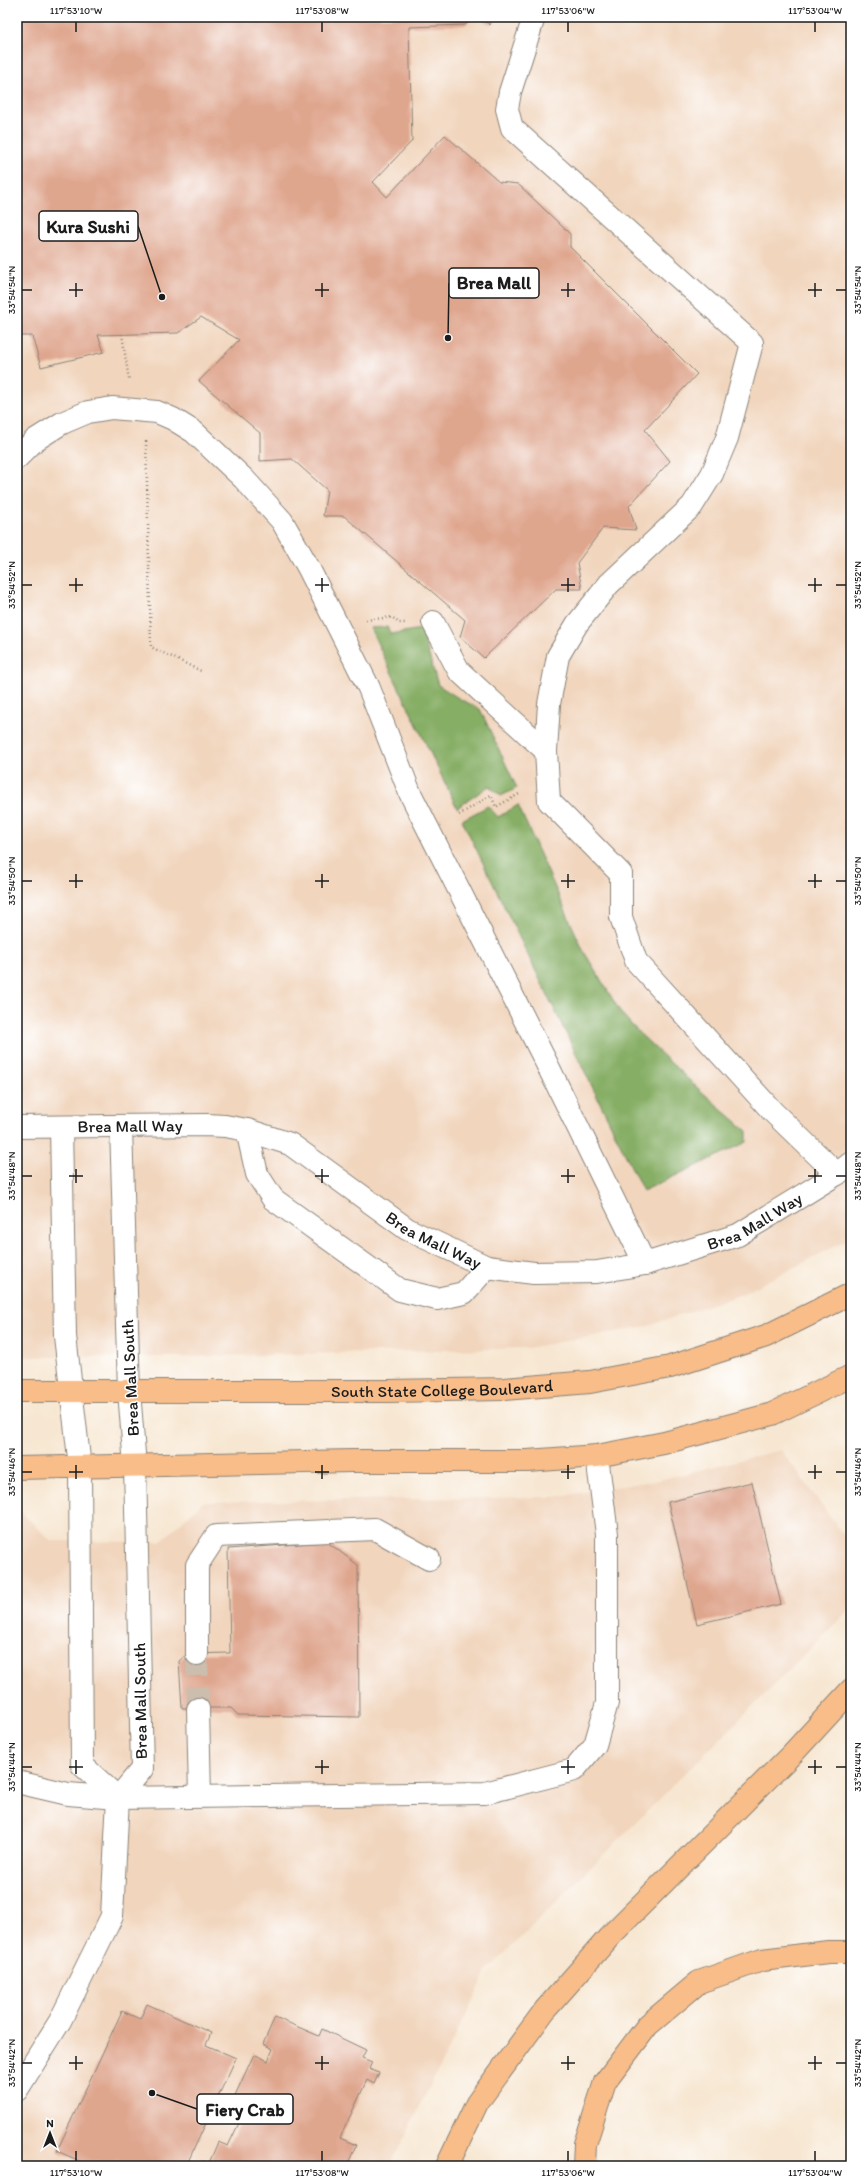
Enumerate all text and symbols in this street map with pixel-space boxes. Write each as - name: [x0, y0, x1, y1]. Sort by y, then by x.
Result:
- text: 117°53'10"W: [50, 4, 103, 17]
- text: 117°53'08"W: [295, 4, 349, 17]
- text: 117°53'06"W: [541, 4, 595, 17]
- text: 117°53'04"W: [788, 4, 843, 17]
- callout: Kura Sushi: [39, 211, 138, 241]
- text: Kura Sushi: [46, 216, 130, 238]
- text: 33°54'54"N: [5, 265, 18, 314]
- text: 33°54'54"N: [851, 265, 864, 314]
- callout: Brea Mall: [449, 268, 539, 298]
- text: Brea Mall: [457, 272, 532, 294]
- text: 33°54'52"N: [5, 561, 18, 609]
- text: 33°54'52"N: [851, 561, 864, 609]
- text: 33°54'50"N: [5, 856, 18, 905]
- text: 33°54'50"N: [851, 856, 864, 905]
- street label: Brea Mall Way: [77, 1115, 183, 1136]
- text: 33°54'48"N: [5, 1151, 18, 1200]
- text: 33°54'48"N: [851, 1151, 864, 1200]
- street label: Brea Mall Way: [705, 1188, 806, 1254]
- street label: Brea Mall Way: [382, 1207, 485, 1273]
- street label: Brea Mall South: [117, 1319, 143, 1437]
- street label: South State College Boulevard: [331, 1375, 554, 1401]
- text: 33°54'46"N: [5, 1447, 18, 1496]
- text: 33°54'46"N: [851, 1447, 864, 1496]
- street label: Brea Mall South: [129, 1642, 151, 1759]
- text: 33°54'44"N: [5, 1742, 18, 1792]
- text: 33°54'44"N: [851, 1742, 864, 1792]
- text: 33°54'42"N: [5, 2038, 18, 2087]
- text: 33°54'42"N: [851, 2038, 864, 2087]
- callout: Fiery Crab: [197, 2094, 293, 2124]
- text: Fiery Crab: [205, 2099, 285, 2121]
- north arrow: [30, 2113, 70, 2153]
- text: N: [46, 2117, 54, 2130]
- text: 117°53'10"W: [50, 2166, 103, 2179]
- text: 117°53'08"W: [295, 2166, 349, 2179]
- text: 117°53'06"W: [541, 2166, 595, 2179]
- text: 117°53'04"W: [788, 2166, 843, 2179]

